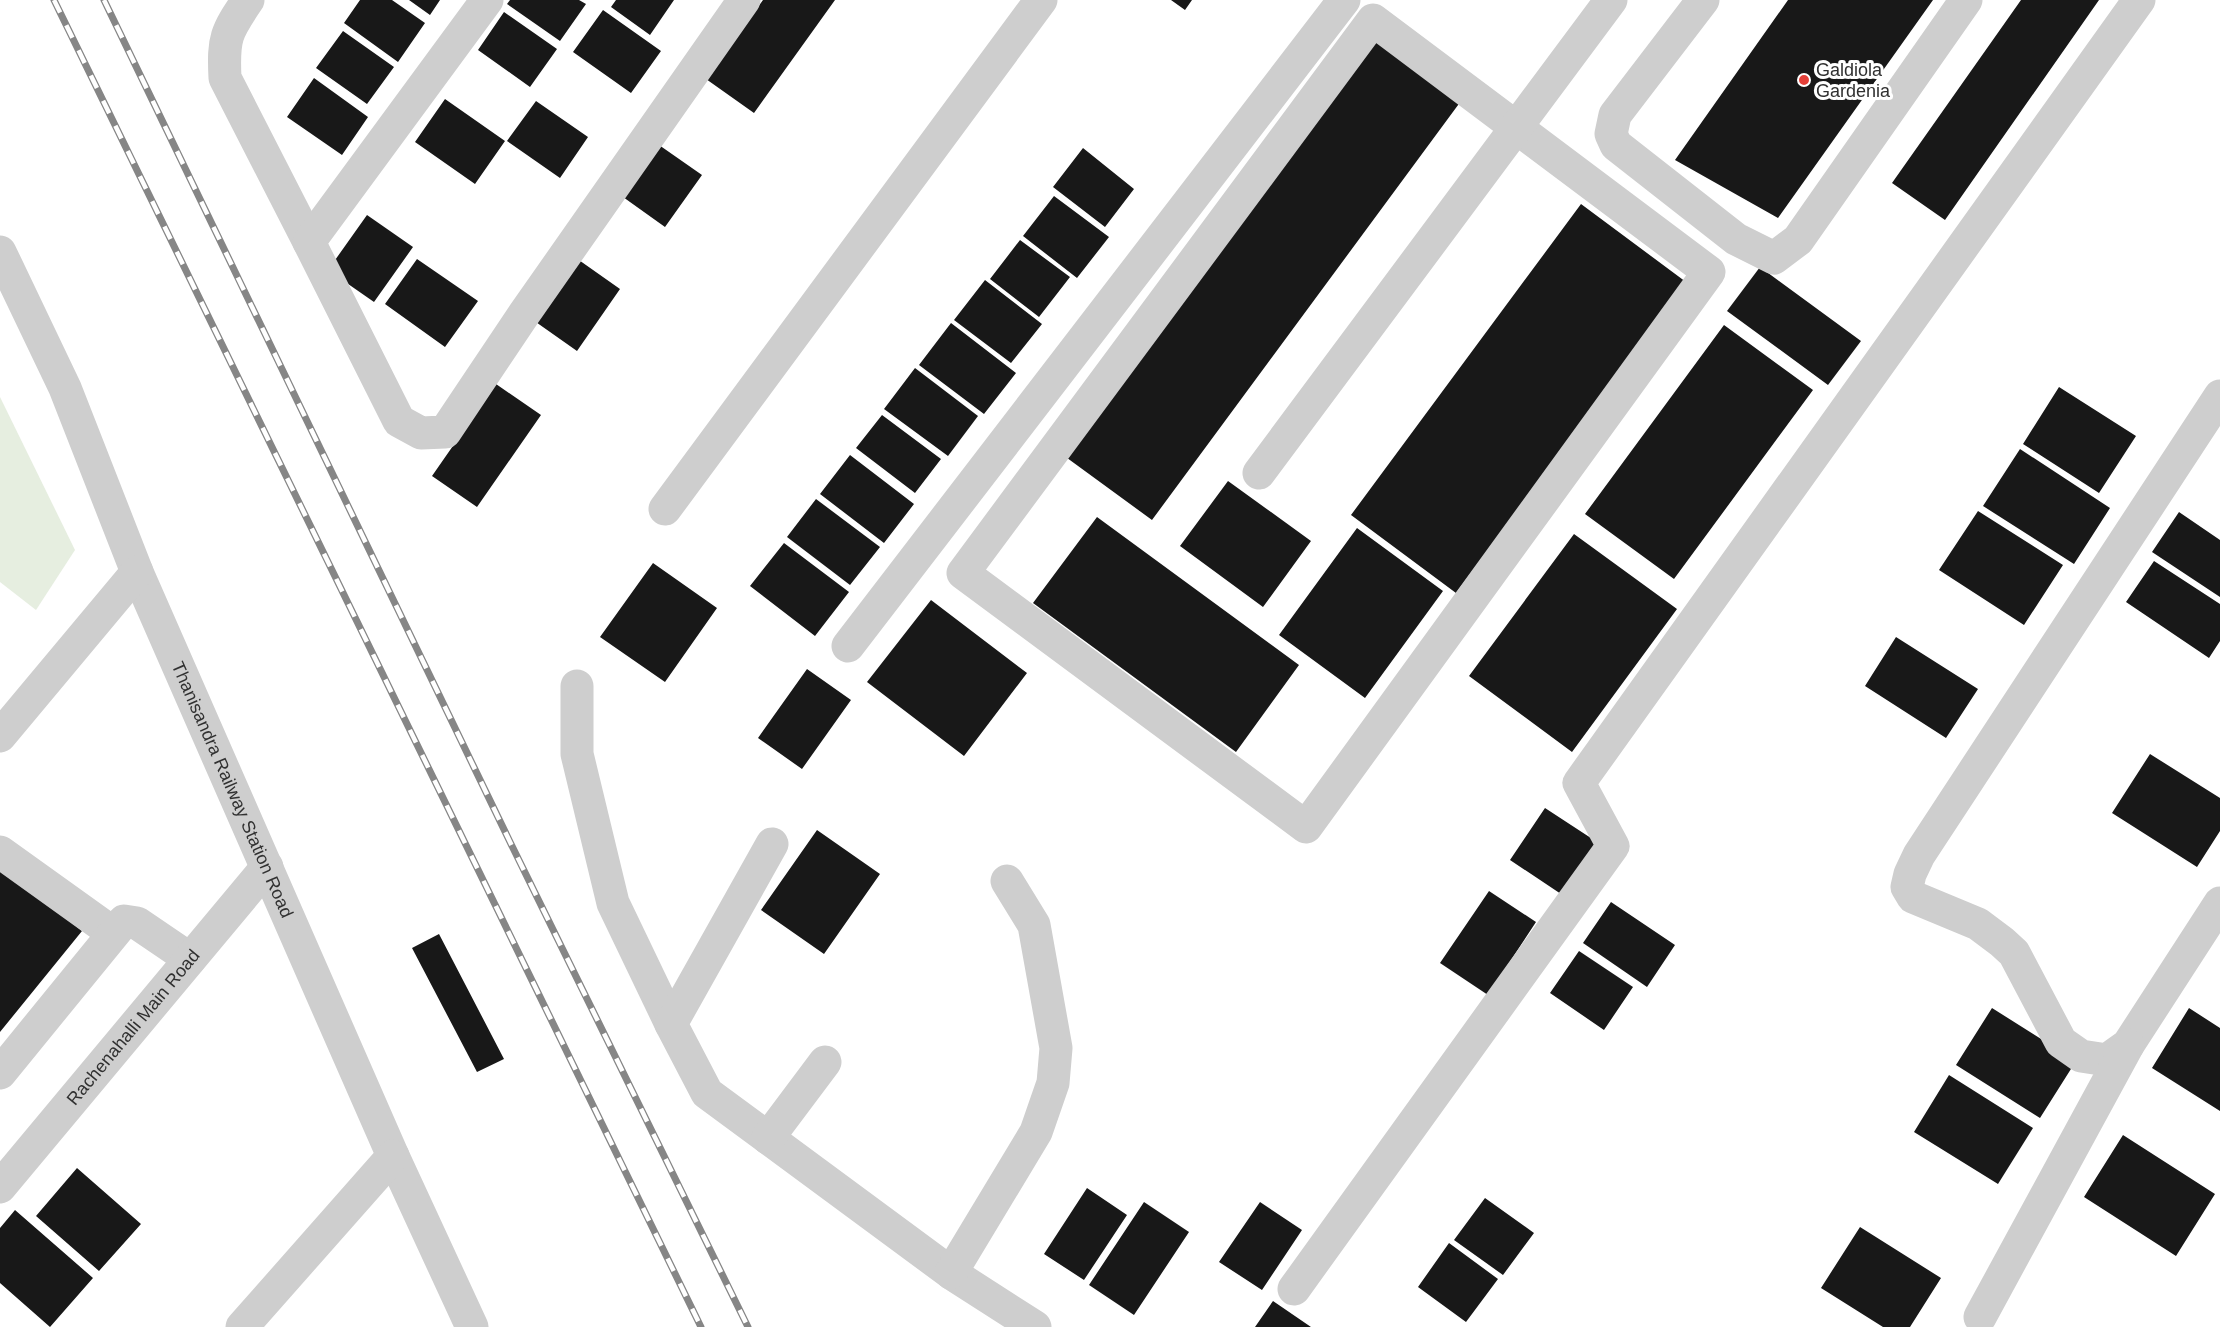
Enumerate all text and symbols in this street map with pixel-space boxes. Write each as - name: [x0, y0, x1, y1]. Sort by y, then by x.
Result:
- place label: Galdiola Gardenia: [1816, 60, 1891, 101]
- marker: Galdiola Gardenia: [1797, 73, 1811, 87]
- street label: Thanisandra Railway Station Road: [168, 659, 297, 921]
- street label: Rachenahalli Main Road: [63, 946, 204, 1109]

